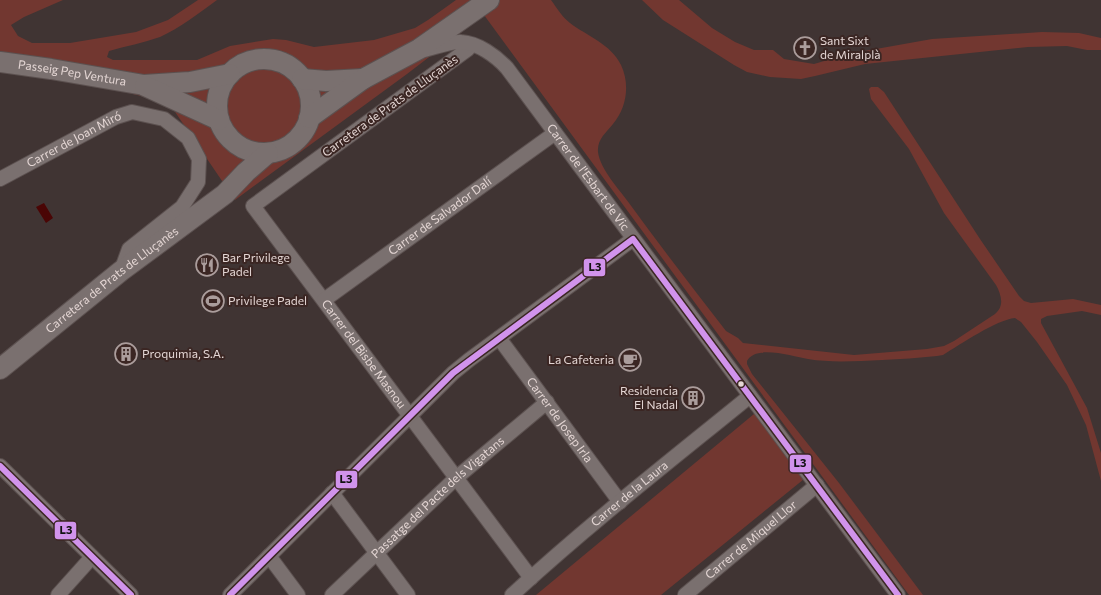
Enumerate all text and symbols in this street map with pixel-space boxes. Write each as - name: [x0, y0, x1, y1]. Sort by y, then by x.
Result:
- place label: Sant Sixt de Miralplà: [820, 33, 881, 61]
- church icon: Sant Sixt de Miralplà: [792, 35, 818, 61]
- street label: Carretera de Prats de Lluçanès: [319, 51, 460, 159]
- street label: Passeig Pep Ventura: [17, 57, 127, 88]
- street label: Carrer de Joan Miró: [24, 108, 123, 170]
- street label: Carrer de l'Esbart de Vic: [545, 121, 633, 233]
- street label: Carrer de Salvador Dalí: [385, 173, 494, 257]
- street label: Carretera de Prats de Lluçanès: [42, 223, 180, 335]
- place label: Bar Privilege Padel: [222, 250, 290, 278]
- restaurant icon: Bar Privilege Padel: [194, 252, 220, 278]
- line badge: L3: [583, 258, 606, 277]
- text: L3: [589, 260, 601, 273]
- sports icon: Privilege Padel: [200, 288, 226, 314]
- place label: Privilege Padel: [228, 293, 307, 307]
- street label: Carrer del Bisbe Masnou: [319, 296, 410, 410]
- building icon: Proquimia, S.A.: [113, 341, 139, 367]
- place label: Proquimia, S.A.: [142, 346, 224, 360]
- cafe icon: La Cafeteria: [617, 347, 643, 373]
- place label: La Cafeteria: [548, 352, 614, 366]
- street label: Carrer de Josep Irla: [524, 374, 596, 465]
- unlabelled marker: [736, 379, 746, 389]
- place label: Residencia El Nadal: [620, 383, 678, 411]
- building icon: Residencia El Nadal: [680, 385, 706, 411]
- street label: Passatge del Pacte dels Vigatans: [368, 433, 507, 560]
- line badge: L3: [789, 454, 812, 473]
- text: L3: [794, 456, 806, 469]
- street label: Carrer de la Laura: [587, 457, 670, 529]
- line badge: L3: [335, 470, 358, 489]
- text: L3: [340, 472, 352, 485]
- street label: Carrer de Miquel Llor: [702, 497, 799, 581]
- line badge: L3: [54, 521, 77, 540]
- text: L3: [60, 523, 72, 536]

